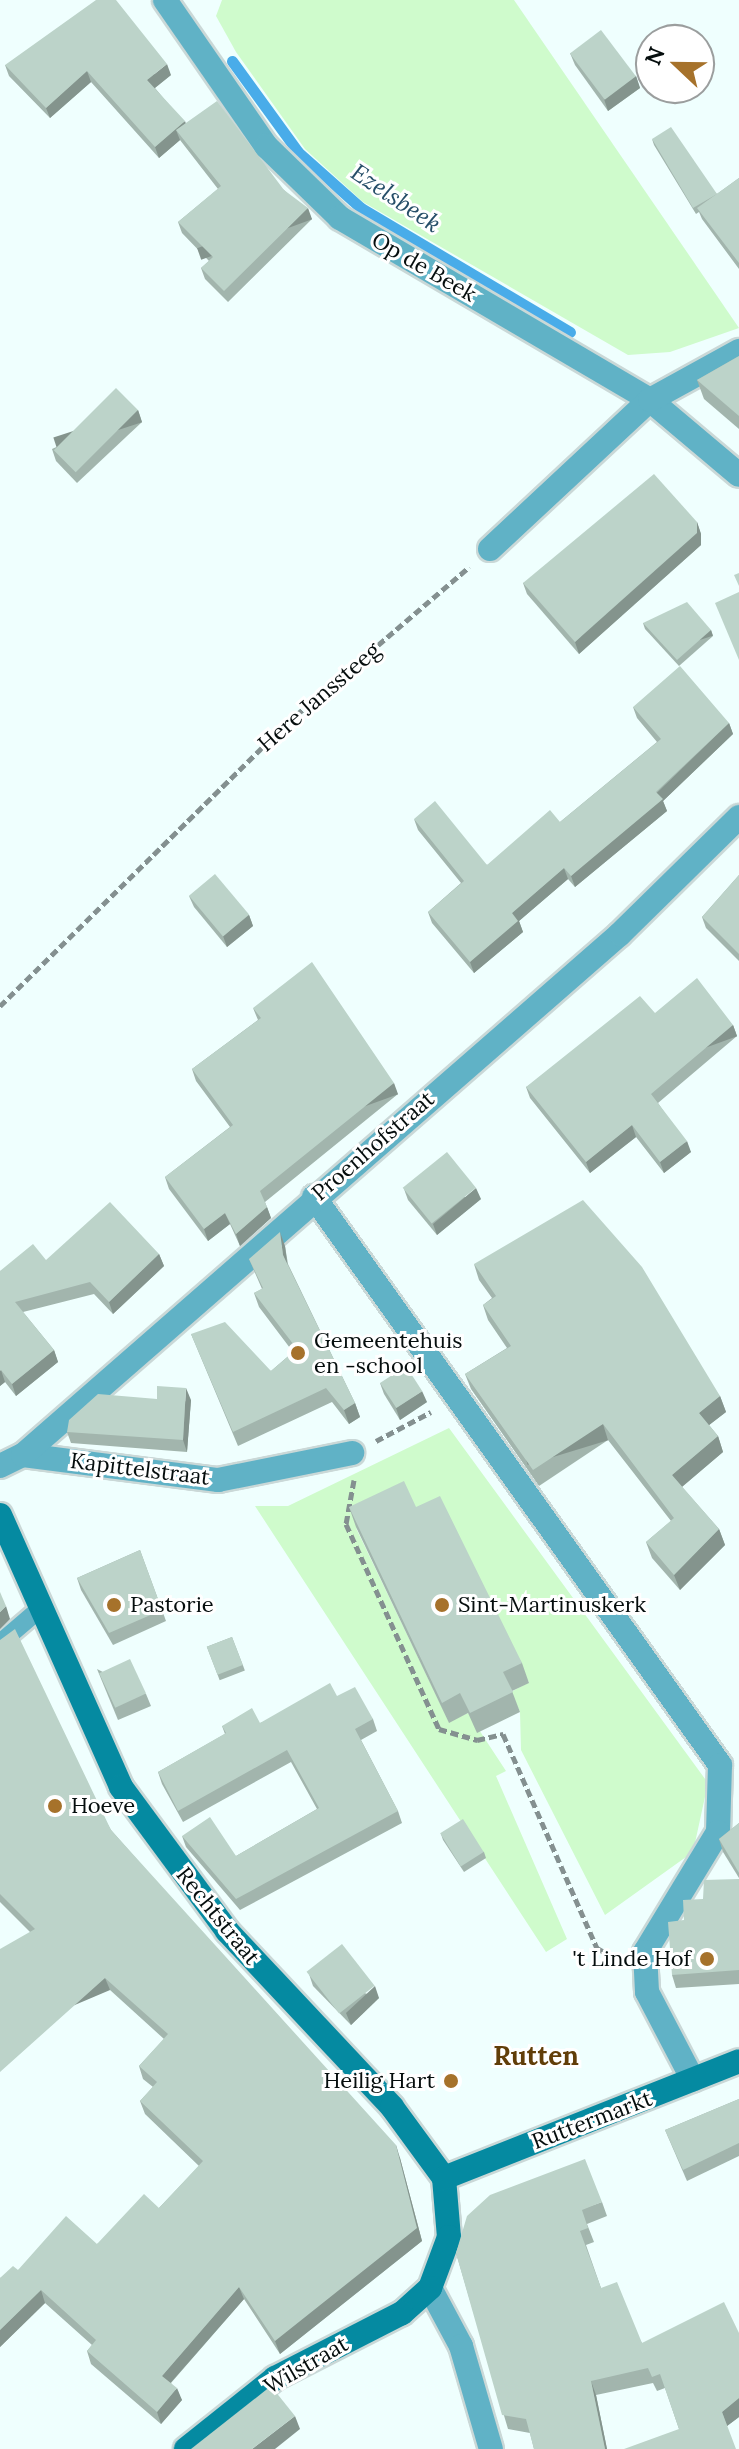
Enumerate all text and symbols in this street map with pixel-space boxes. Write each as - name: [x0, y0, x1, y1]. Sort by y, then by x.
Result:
- north arrow: [635, 24, 715, 104]
- text: N: [638, 43, 671, 69]
- water label: Ezelsbeek: [346, 157, 446, 239]
- street label: Op de Beek: [367, 226, 481, 308]
- street label: Here Janssteeg: [253, 637, 385, 757]
- street label: Proenhofstraat: [306, 1086, 440, 1206]
- place label: Gemeentehuis en -school: [314, 1327, 462, 1378]
- marker: Gemeentehuis en -school: [289, 1344, 307, 1362]
- street label: Kapittelstraat: [69, 1447, 211, 1491]
- place label: Pastorie: [130, 1592, 214, 1618]
- place label: Sint-Martinuskerk: [458, 1592, 646, 1618]
- marker: Pastorie: [105, 1596, 123, 1614]
- marker: Sint-Martinuskerk: [433, 1596, 451, 1614]
- place label: Hoeve: [71, 1793, 135, 1819]
- marker: Hoeve: [46, 1797, 64, 1815]
- street label: Rechtstraat: [171, 1862, 265, 1970]
- place label: 't Linde Hof: [572, 1946, 691, 1972]
- marker: 't Linde Hof: [698, 1950, 716, 1968]
- district label: Rutten: [493, 2040, 579, 2072]
- place label: Heilig Hart: [324, 2068, 435, 2094]
- marker: Heilig Hart: [442, 2072, 460, 2090]
- street label: Ruttermarkt: [528, 2085, 656, 2155]
- street label: Wilstraat: [259, 2330, 353, 2400]

